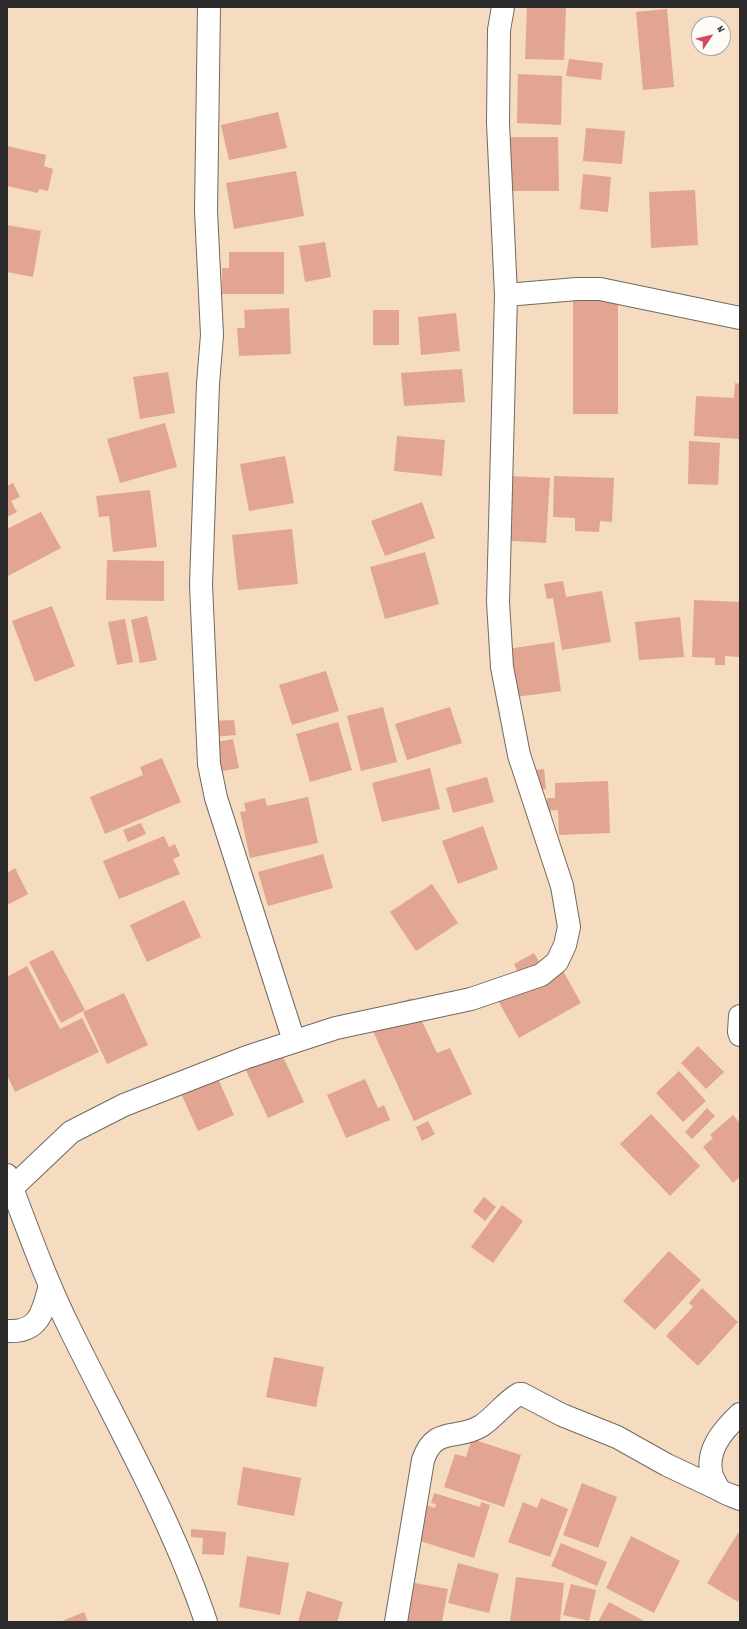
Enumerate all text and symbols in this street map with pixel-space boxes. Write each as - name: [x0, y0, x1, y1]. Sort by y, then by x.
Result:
- north arrow: [691, 16, 731, 56]
- text: N: [712, 23, 728, 37]

